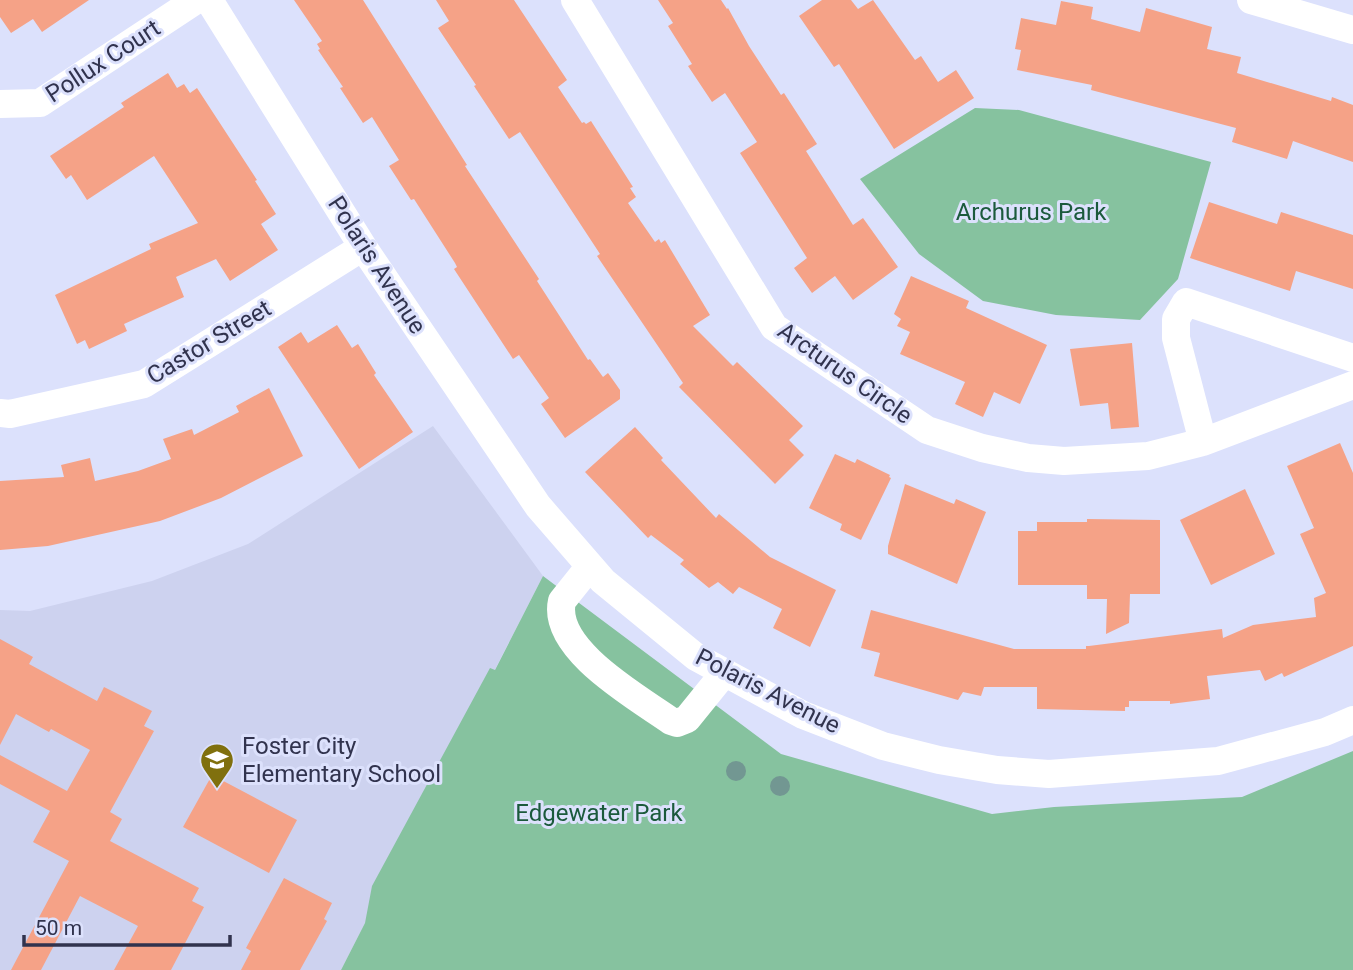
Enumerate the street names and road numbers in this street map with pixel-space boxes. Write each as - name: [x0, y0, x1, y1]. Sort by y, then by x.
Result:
- street label: Pollux Court: [41, 14, 165, 108]
- street label: Polaris Avenue: [322, 191, 432, 339]
- street label: Castor Street: [142, 294, 276, 390]
- street label: Arcturus Circle: [773, 316, 917, 430]
- street label: Polaris Avenue: [691, 643, 845, 739]

